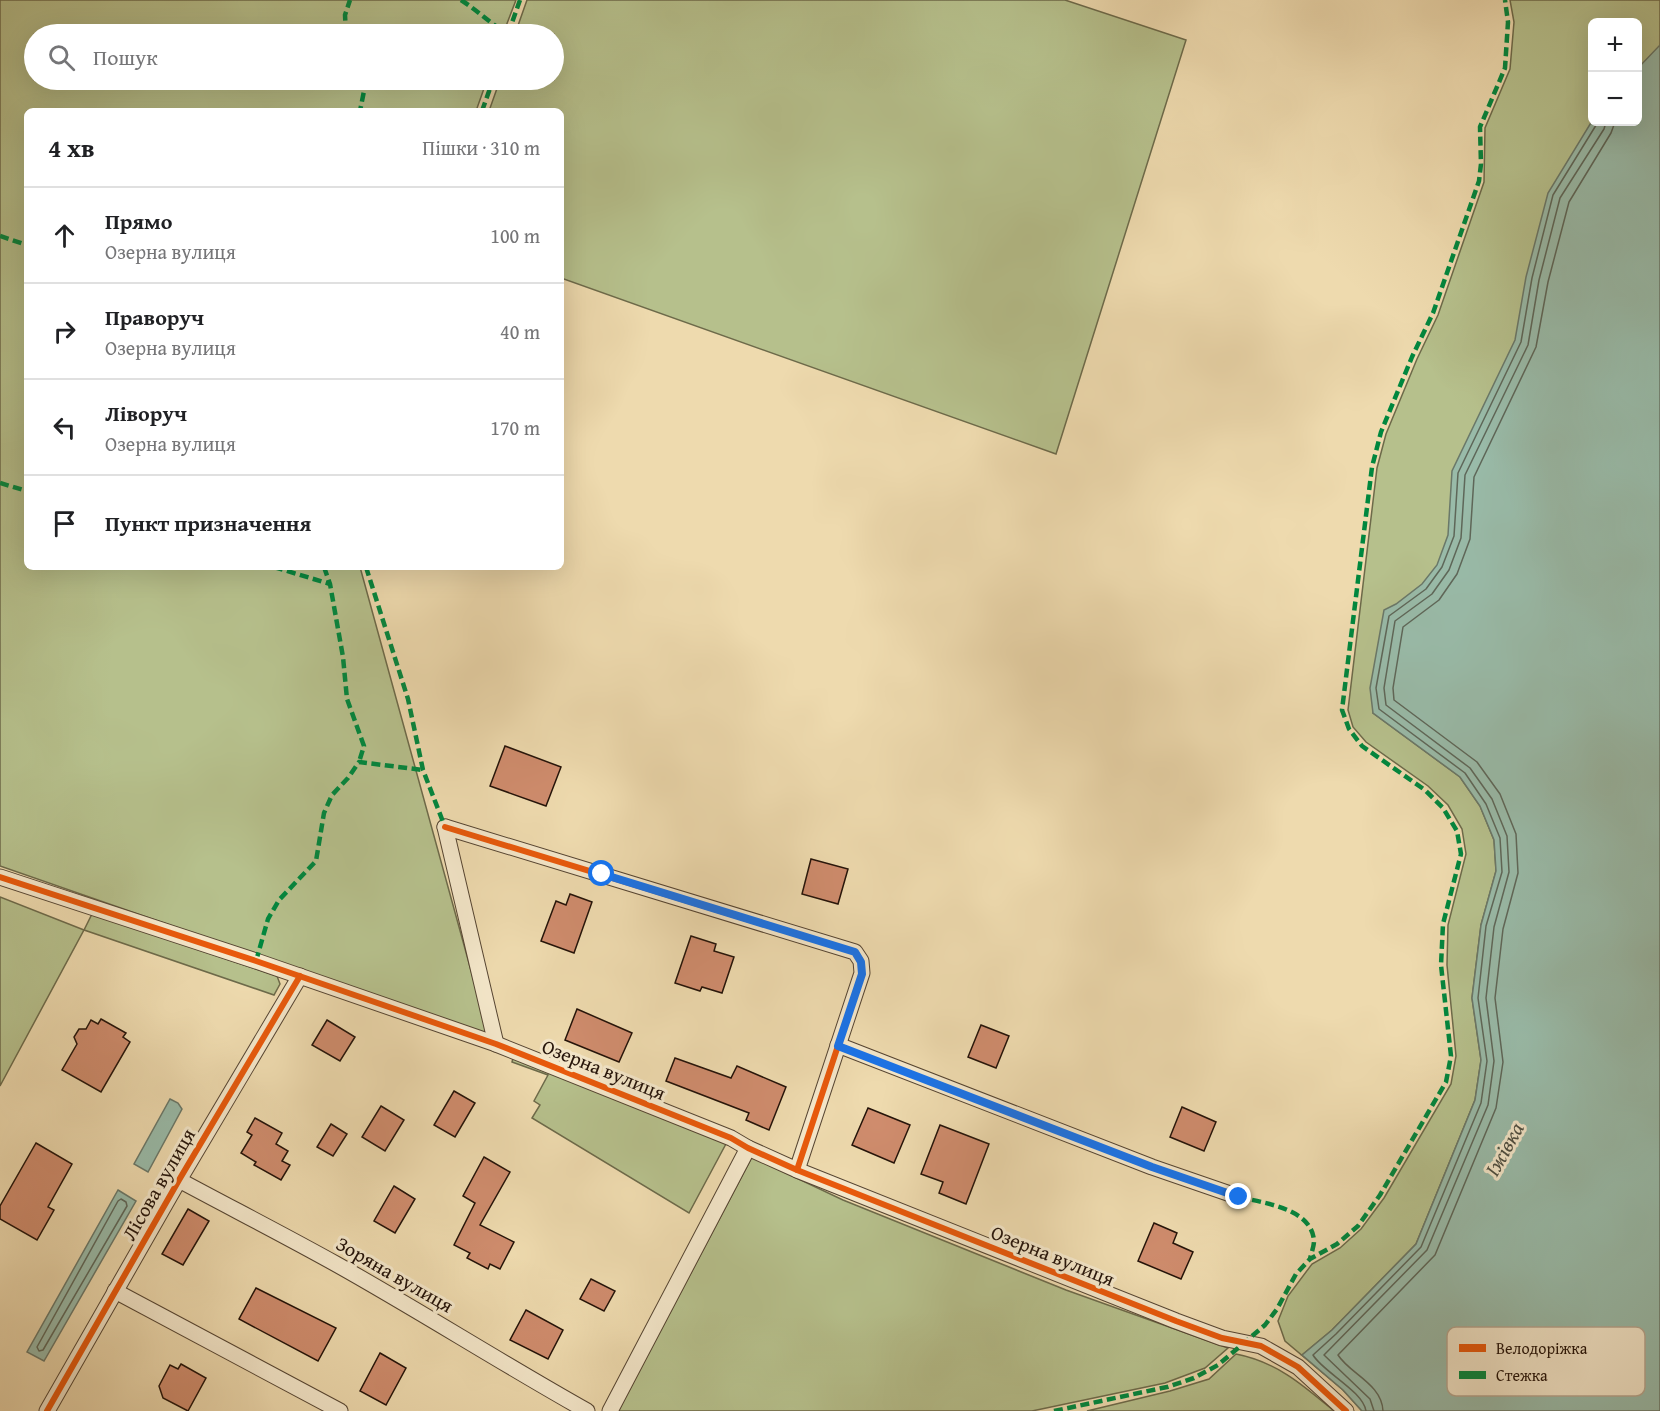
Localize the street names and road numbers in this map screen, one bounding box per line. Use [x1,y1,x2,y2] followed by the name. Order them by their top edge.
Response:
[538,1031,670,1107] street label: Озерна вулиця
[114,1122,202,1246] street label: Лісова вулиця
[987,1217,1119,1293] street label: Озерна вулиця
[331,1229,459,1319] street label: Зоряна вулиця

